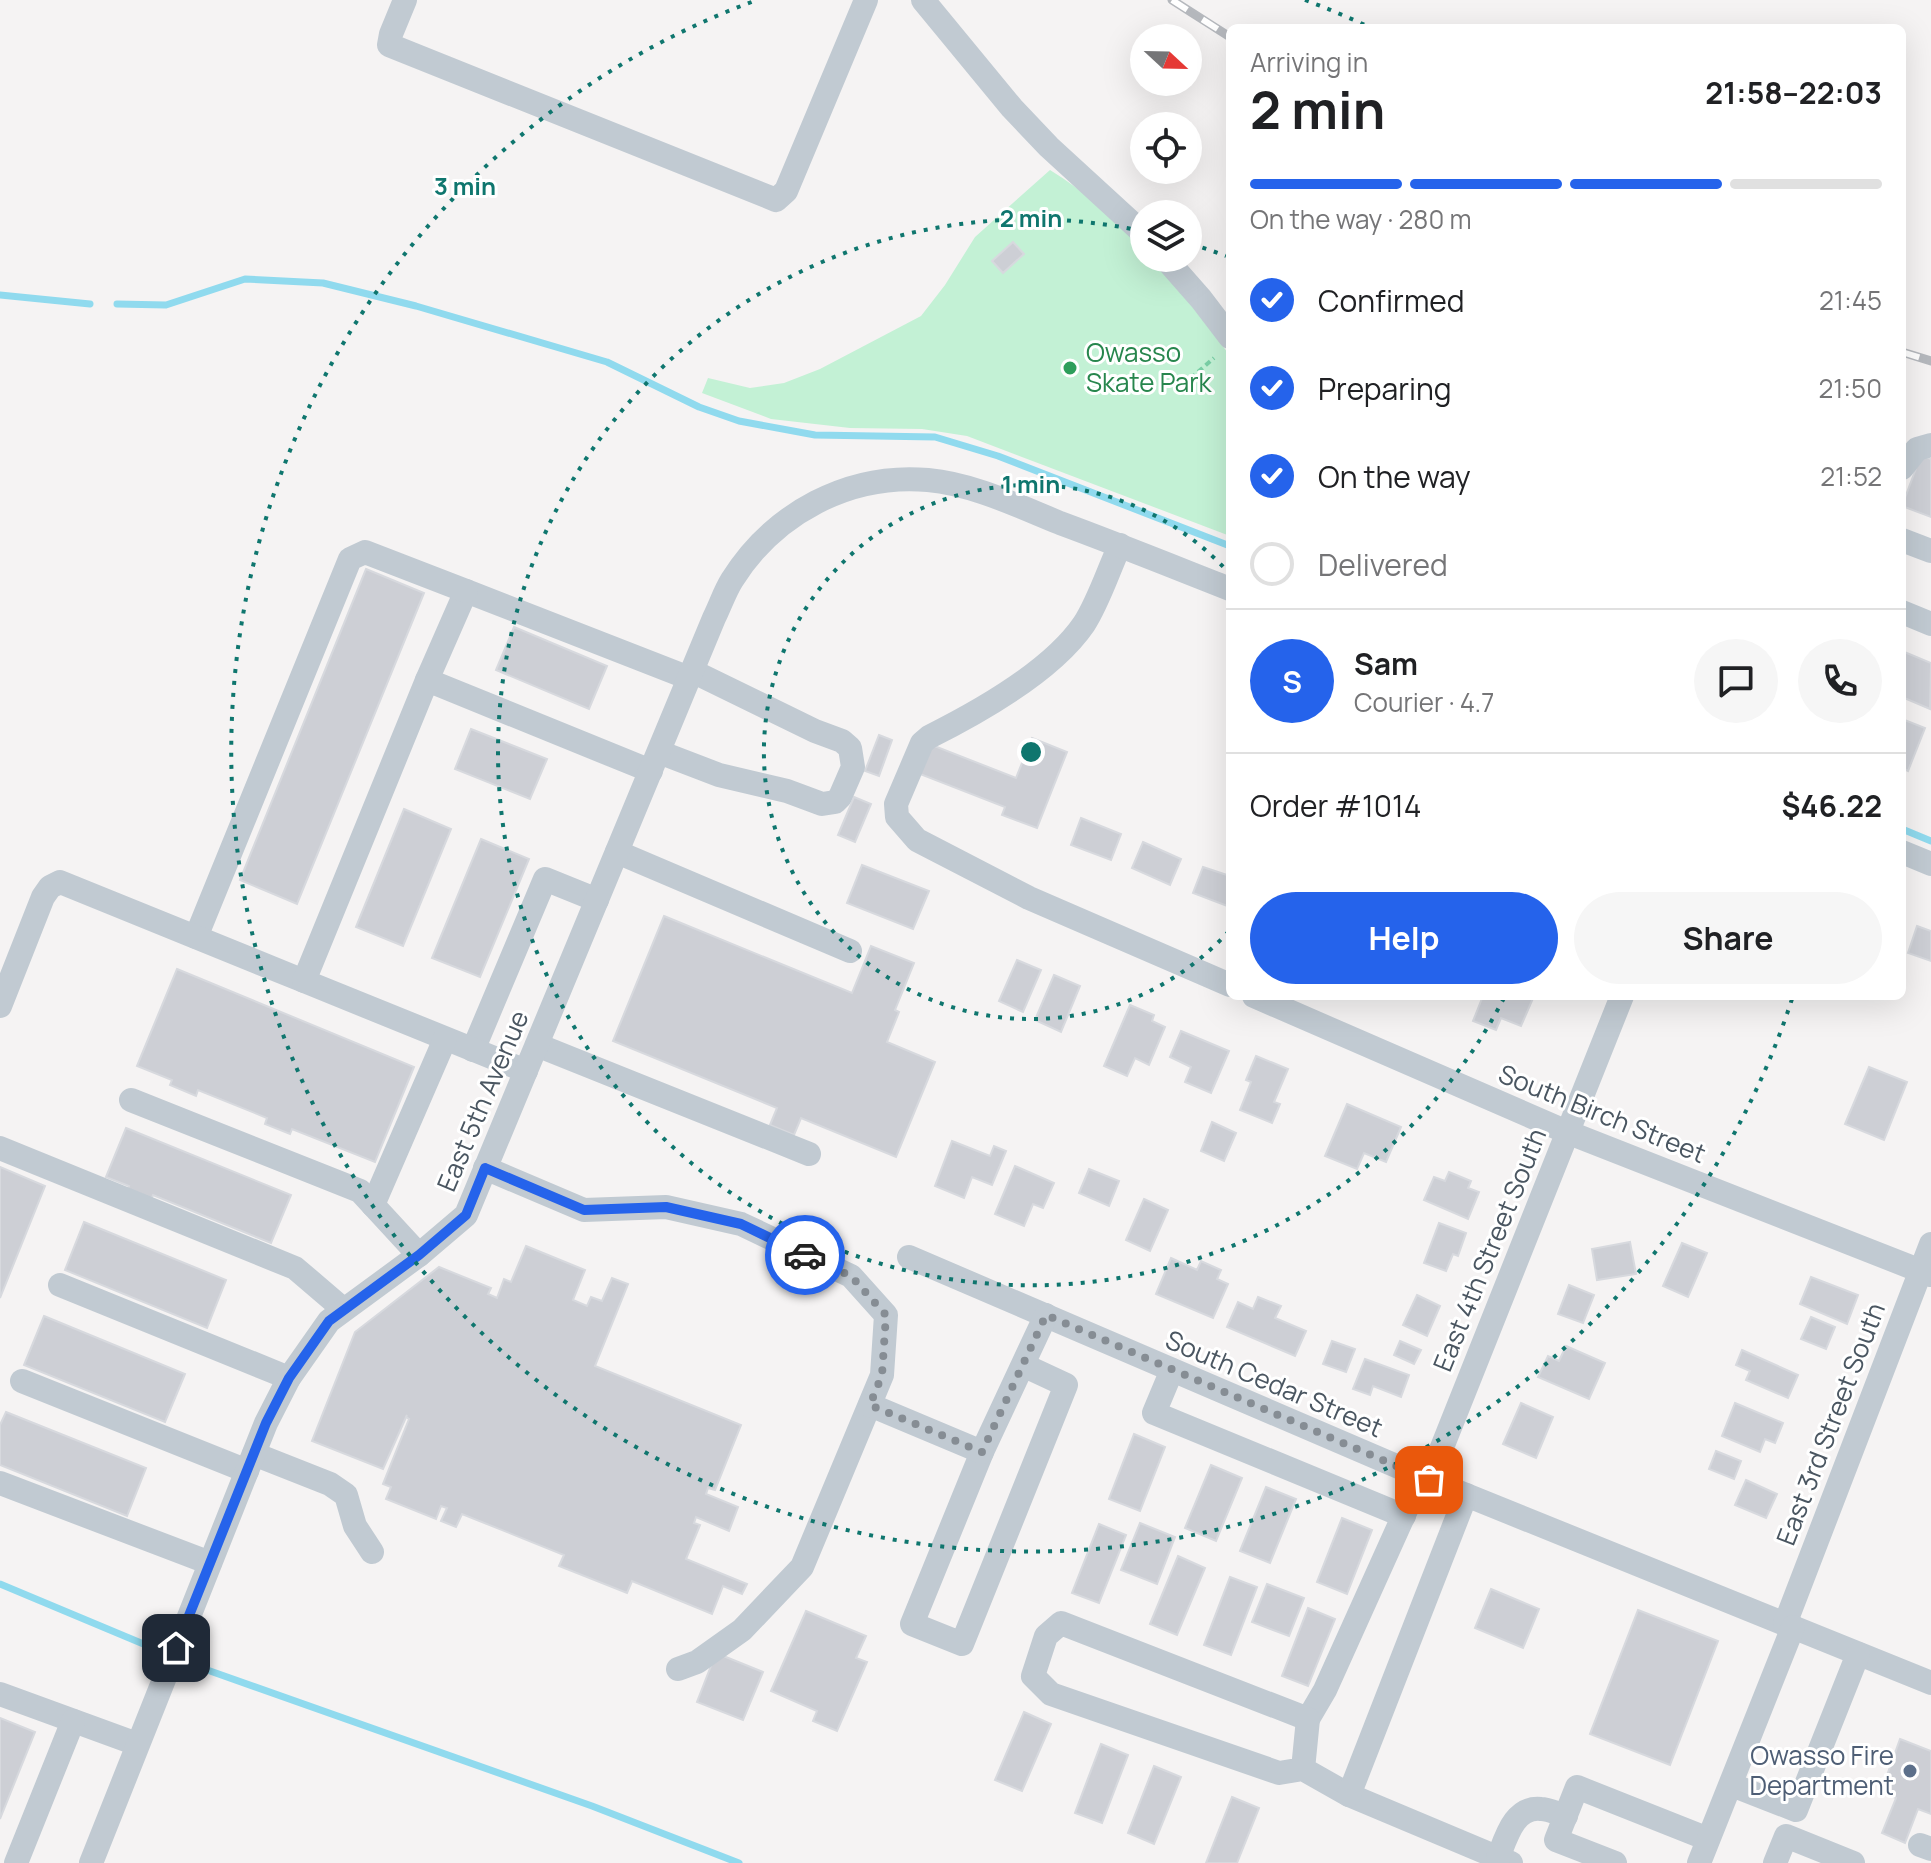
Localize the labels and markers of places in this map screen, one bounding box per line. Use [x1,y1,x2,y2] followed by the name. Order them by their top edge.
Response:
[1086,334,1213,400] place label: Owasso Skate Park
[1061,359,1079,377] marker: Owasso Skate Park
[1017,738,1045,766] centre of rings
[1395,1446,1463,1514] pin
[142,1614,210,1682] pin
[1749,1737,1894,1803] place label: Owasso Fire Department
[1901,1762,1919,1780] marker: Owasso Fire Department

